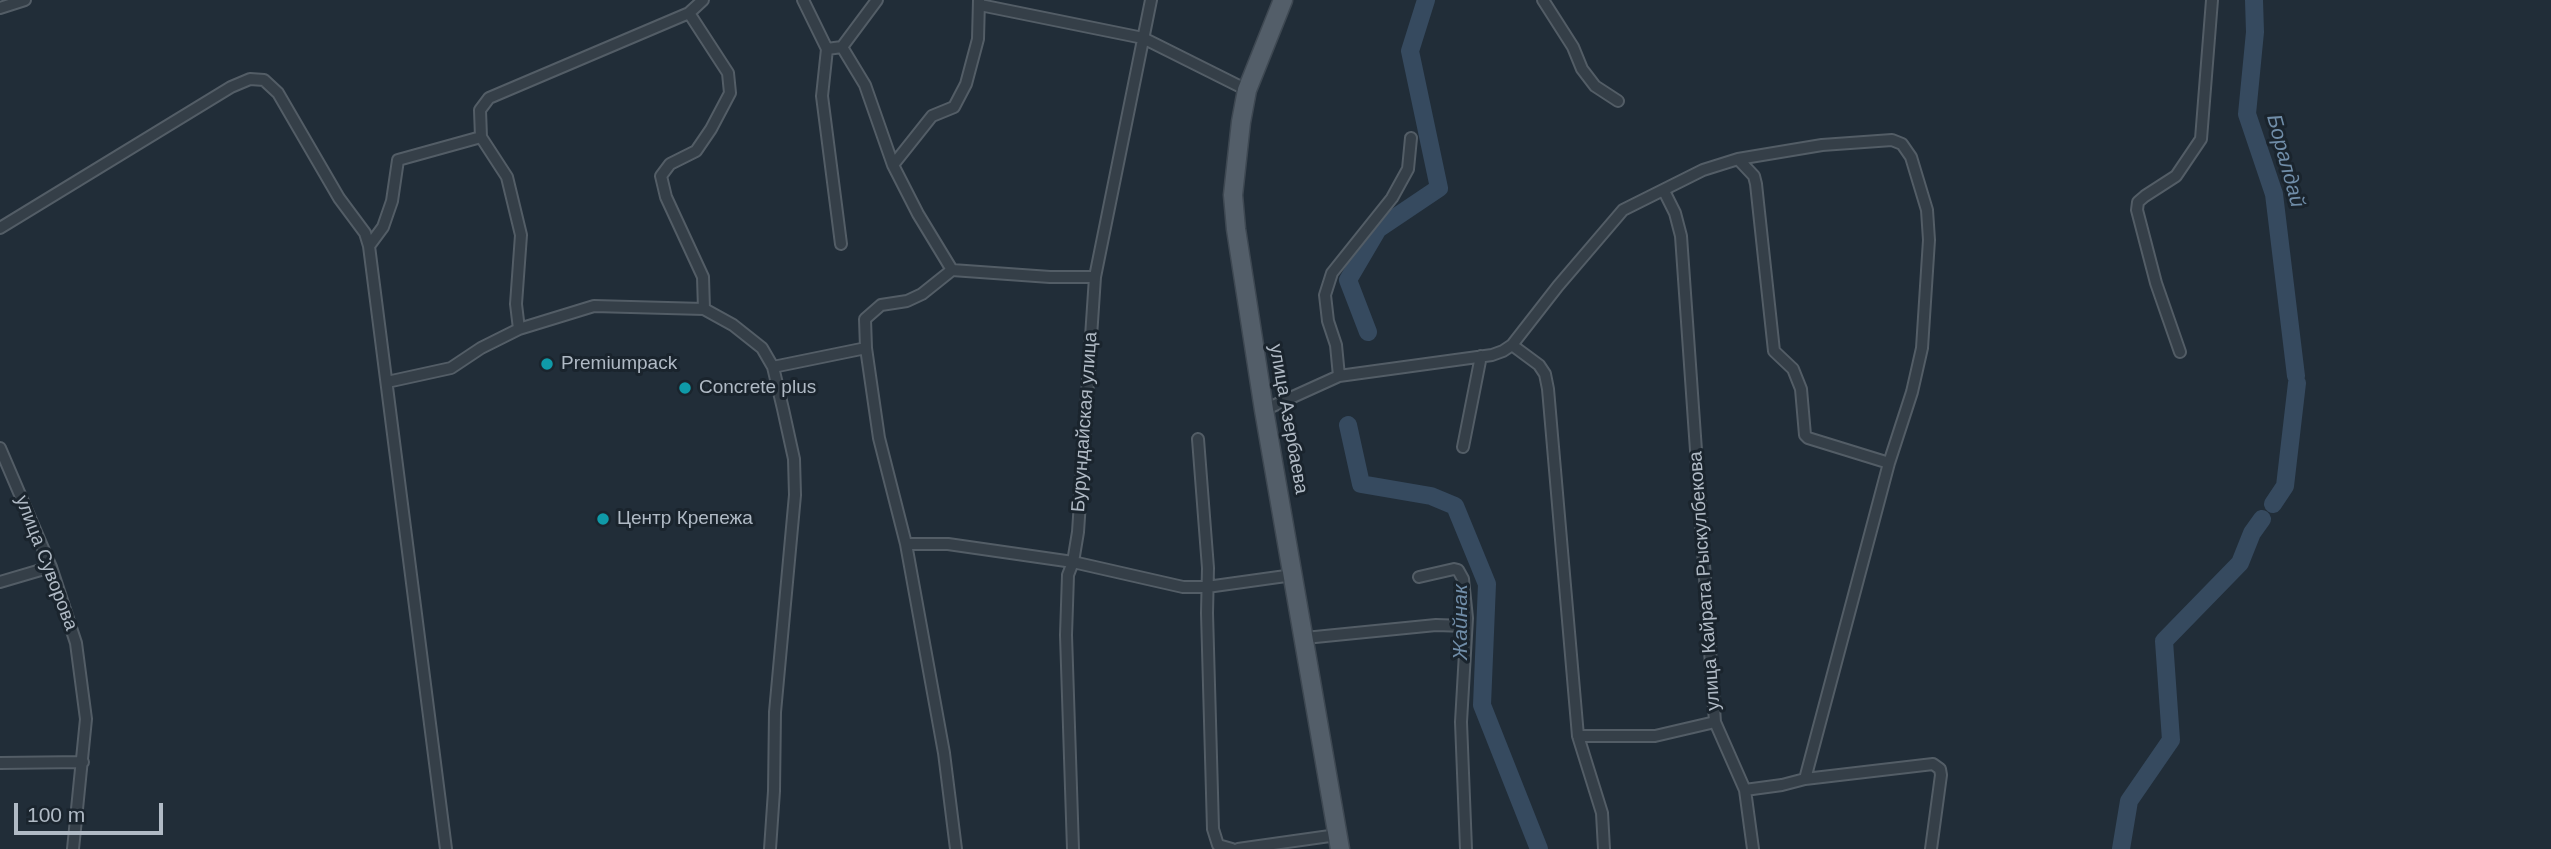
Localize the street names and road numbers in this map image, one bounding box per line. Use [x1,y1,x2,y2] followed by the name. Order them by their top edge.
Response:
[1067,331,1103,513] street label: Бурундайская улица
[1264,342,1312,496] street label: улица Азербаева
[1685,450,1725,712] street label: улица Кайрата Рыскулбекова
[10,492,82,634] street label: улица Суворова

